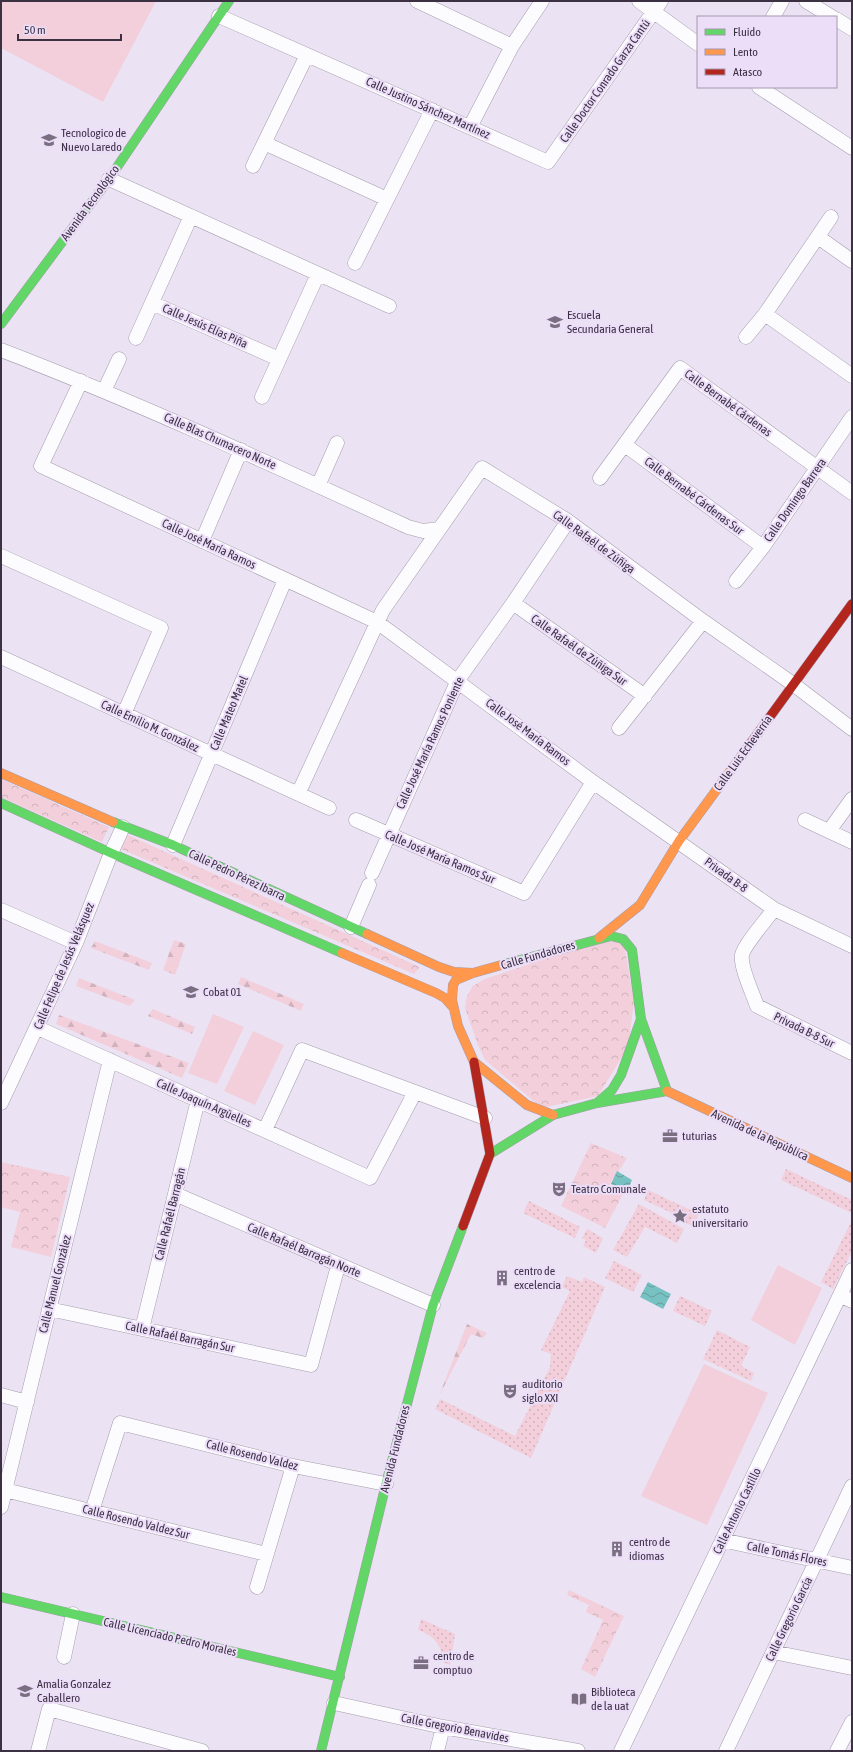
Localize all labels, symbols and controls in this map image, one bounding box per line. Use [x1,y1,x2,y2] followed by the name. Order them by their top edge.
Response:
[18,16,121,42] scale bar
[697,16,837,88] legend
[557,17,653,145] street label: Calle Doctor Conrado Garza Cantú
[24,23,46,37] text: 50 m
[733,25,761,39] text: Fluido
[733,45,758,59] text: Lento
[733,65,763,79] text: Atasco
[364,74,493,142] street label: Calle Justino Sánchez Martínez
[61,126,126,154] place label: Tecnologico de Nuevo Laredo
[40,131,58,149] school or university icon: Tecnologico de Nuevo Laredo
[58,162,122,244] street label: Avenida Tecnológico
[160,301,250,351] street label: Calle Jesús Elías Piña
[567,308,654,336] place label: Escuela Secundaria General
[546,313,564,331] school or university icon: Escuela Secundaria General
[682,367,774,439] street label: Calle Bernabé Cárdenas
[162,410,278,472] street label: Calle Blas Chumacero Norte
[642,454,747,538] street label: Calle Bernabé Cárdenas Sur
[761,456,829,544] street label: Calle Domingo Barrera
[550,507,638,577] street label: Calle Rafaél de Zúñiga
[160,516,258,572] street label: Calle José María Ramos
[528,612,630,689] street label: Calle Rafaél de Zúñiga Sur
[207,673,251,752] street label: Calle Mateo Matel
[393,675,467,811] street label: Calle José María Ramos Poniente
[483,696,573,768] street label: Calle José María Ramos
[99,697,202,755] street label: Calle Emilio M. González
[711,713,775,793] street label: Calle Luis Echeverría
[383,827,498,887] street label: Calle José María Ramos Sur
[187,846,287,904] street label: Calle Pedro Pérez Ibarra
[702,855,751,896] street label: Privada B-8
[31,900,97,1031] street label: Calle Felipe de Jesús Velásquez
[499,938,577,972] street label: Calle Fundadores
[182,983,200,1001] school or university icon: Cobat 01
[203,985,242,999] place label: Cobat 01
[771,1009,837,1051] street label: Privada B-8 Sur
[154,1076,254,1130] street label: Calle Joaquín Argüelles
[709,1106,811,1164] street label: Avenida de la República
[661,1127,679,1145] office icon: tuturias
[682,1129,717,1143] place label: tuturias
[152,1166,188,1262] street label: Calle Rafaél Barragán
[550,1180,568,1198] theatre icon: Teatro Comunale
[571,1182,646,1196] place label: Teatro Comunale
[692,1202,749,1230] place label: estatuto universitario
[671,1207,689,1225] place icon: estatuto universitario
[245,1220,363,1280] street label: Calle Rafaél Barragán Norte
[36,1233,74,1334] street label: Calle Manuel González
[514,1264,561,1292] place label: centro de excelencia
[493,1269,511,1287] building icon: centro de excelencia
[124,1319,236,1355] street label: Calle Rafaél Barragán Sur
[522,1377,563,1405] place label: auditorio siglo XXI
[501,1382,519,1400] theatre icon: auditorio siglo XXI
[377,1404,413,1494] street label: Avenida Fundadores
[205,1437,300,1473] street label: Calle Rosendo Valdez
[710,1465,764,1556] street label: Calle Antonio Castillo
[81,1502,192,1542] street label: Calle Rosendo Valdez Sur
[629,1535,670,1563] place label: centro de idiomas
[746,1539,828,1569] street label: Calle Tomás Flores
[608,1540,626,1558] building icon: centro de idiomas
[763,1575,815,1663] street label: Calle Gregorio García
[102,1615,238,1659] street label: Calle Licenciado Pedro Morales
[433,1649,474,1677] place label: centro de comptuo
[412,1654,430,1672] office icon: centro de comptuo
[37,1677,111,1705] place label: Amalia Gonzalez Caballero
[16,1682,34,1700] school or university icon: Amalia Gonzalez Caballero
[591,1685,635,1713] place label: Biblioteca de la uat
[570,1690,588,1708] library icon: Biblioteca de la uat
[400,1711,510,1745] street label: Calle Gregorio Benavides

